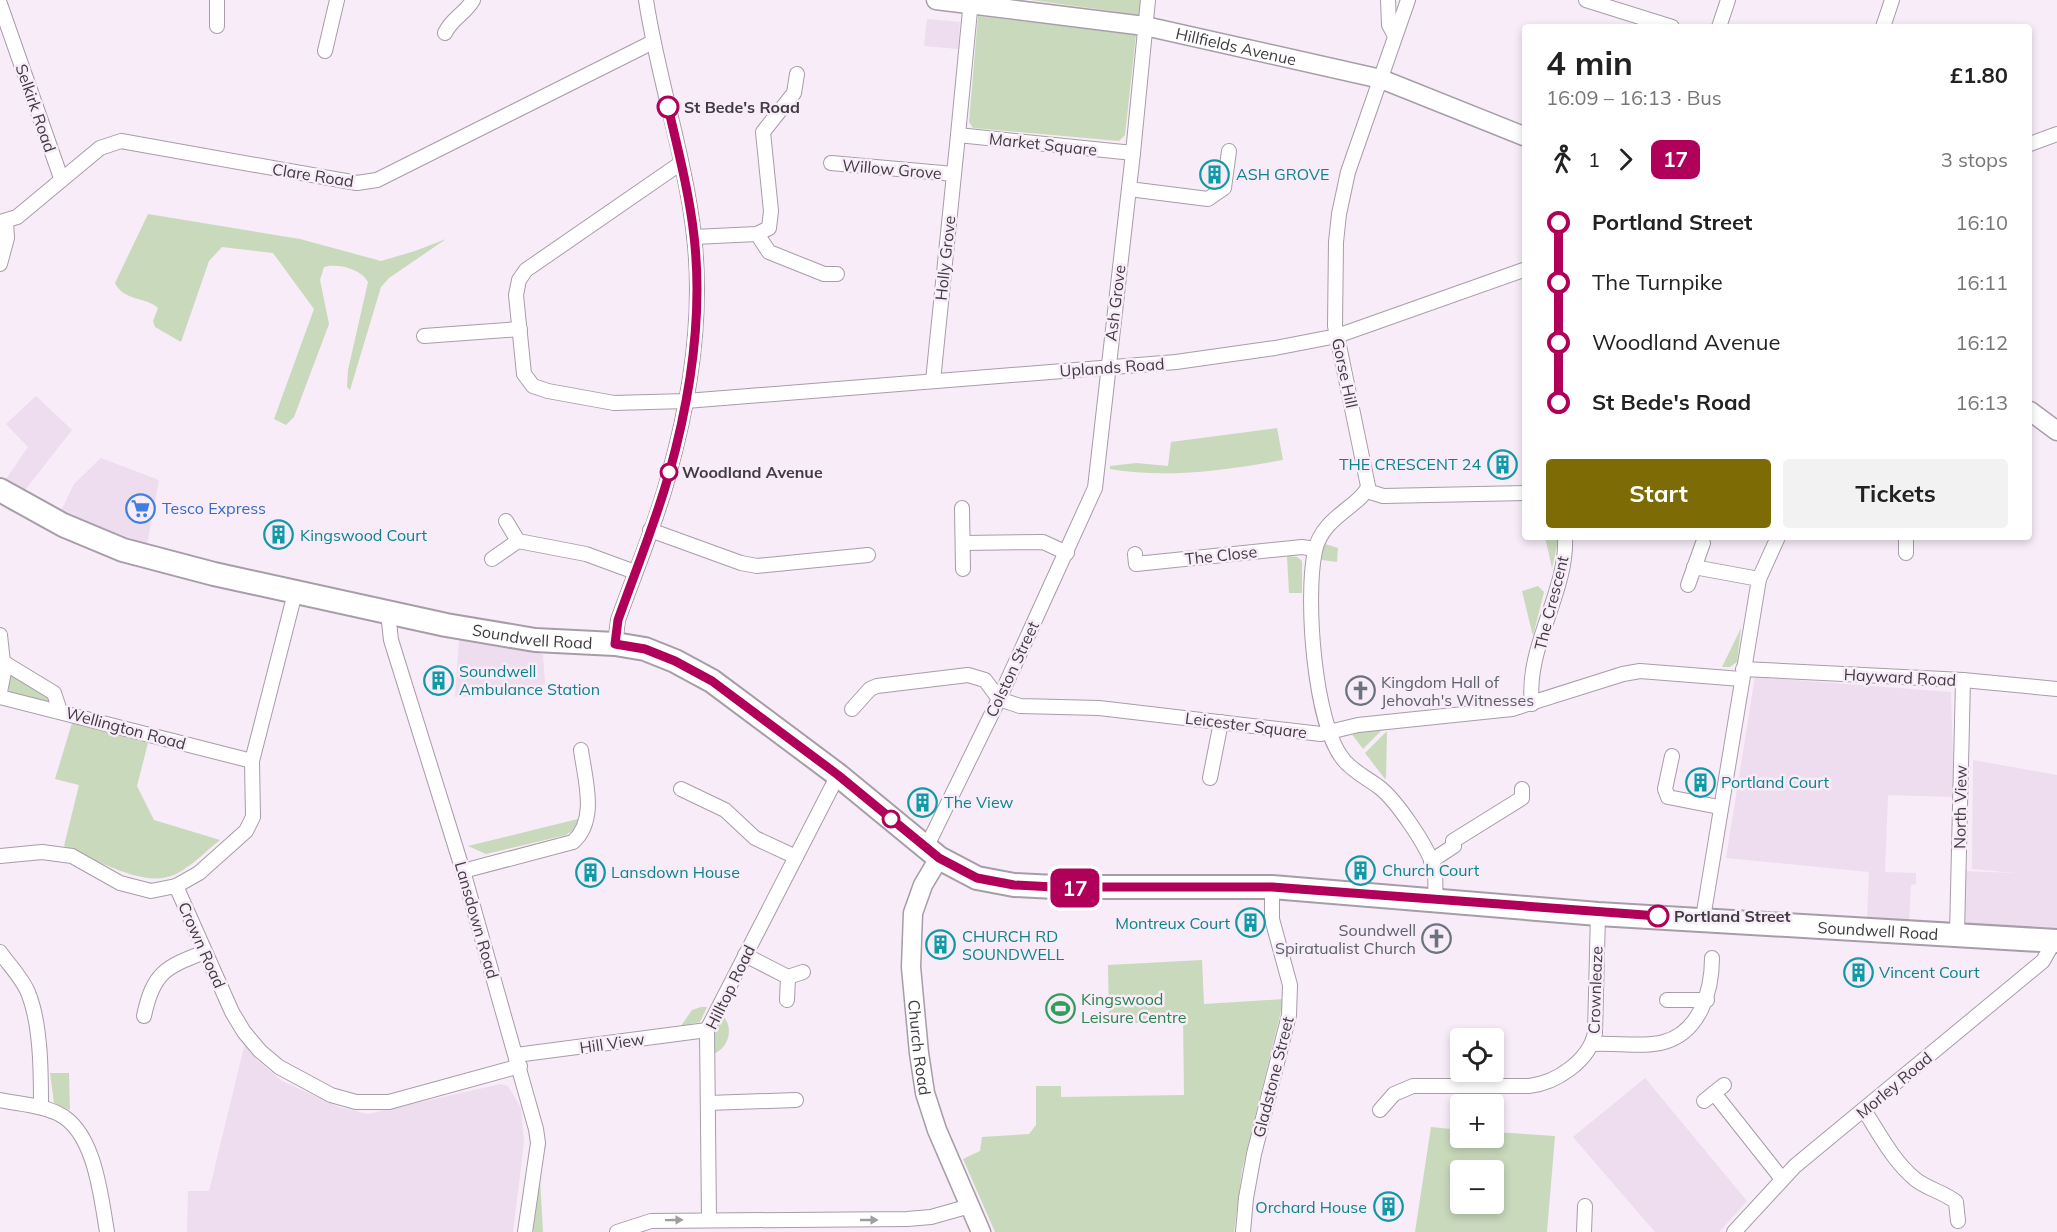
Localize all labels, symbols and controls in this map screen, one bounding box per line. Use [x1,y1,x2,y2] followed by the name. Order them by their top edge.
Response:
[1174,23,1298,70] street label: Hillfields Avenue
[1546,42,1633,83] text: 4 min
[12,61,60,155] street label: Selkirk Road
[1950,61,2008,89] text: £1.80
[1546,85,1722,110] text: 16:09 – 16:13 · Bus
[657,96,679,118] marker: St Bede's Road
[684,97,800,117] place label: St Bede's Road
[988,128,1098,160] street label: Market Square
[1546,143,1579,176] icon: walk
[1609,143,1642,176] icon: forward
[1663,146,1688,172] text: 17
[1588,147,1600,172] text: 1
[1941,147,2008,172] text: 3 stops
[841,155,943,183] street label: Willow Grove
[1199,158,1231,190] building icon: ASH GROVE
[271,159,355,191] street label: Clare Road
[1236,164,1329,184] place label: ASH GROVE
[1592,208,1752,236] text: Portland Street
[1955,210,2008,235] text: 16:10
[931,215,959,301] street label: Holly Grove
[1100,264,1130,342] street label: Ash Grove
[1592,268,1723,296] text: The Turnpike
[1955,270,2008,295] text: 16:11
[1592,328,1780,356] text: Woodland Avenue
[1955,330,2008,355] text: 16:12
[1328,336,1362,410] street label: Gorse Hill
[1059,353,1165,381] street label: Uplands Road
[1592,388,1751,416] text: St Bede's Road
[1955,390,2008,415] text: 16:13
[1486,448,1518,480] building icon: THE CRESCENT 24
[1339,454,1481,474] place label: THE CRESCENT 24
[1546,459,1771,528] button: Start
[1783,459,2008,528] button: Tickets
[682,462,823,482] place label: Woodland Avenue
[660,463,678,481] marker: Woodland Avenue
[125,492,157,524] supermarket icon: Tesco Express
[162,498,266,518] place label: Tesco Express
[263,519,295,551] building icon: Kingswood Court
[300,525,428,545] place label: Kingswood Court
[1184,541,1258,569] street label: The Close
[1530,553,1572,652] street label: The Crescent
[981,617,1043,720] street label: Colston Street
[471,620,593,653] street label: Soundwell Road
[459,661,600,699] place label: Soundwell Ambulance Station
[422,664,454,696] building icon: Soundwell Ambulance Station
[1843,664,1957,690] street label: Hayward Road
[1381,672,1534,710] place label: Kingdom Hall of Jehovah's Witnesses
[1344,675,1376,707] church icon: Kingdom Hall of Jehovah's Witnesses
[64,702,188,754] street label: Wellington Road
[1184,708,1308,742] street label: Leicester Square
[1949,765,1971,849] street label: North View
[1684,766,1716,798] building icon: Portland Court
[1721,772,1830,792] place label: Portland Court
[907,786,939,818] building icon: The View
[944,792,1013,812] place label: The View
[882,810,900,828] unlabelled marker
[1345,854,1377,886] building icon: Church Court
[574,856,606,888] building icon: Lansdown House
[451,859,503,981] street label: Lansdown Road
[1382,860,1480,880] place label: Church Court
[611,862,740,882] place label: Lansdown House
[1048,868,1102,908] line badge: 17
[1062,875,1088,901] text: 17
[174,899,230,991] street label: Crown Road
[1647,905,1669,927] marker: Portland Street
[1674,906,1791,926] place label: Portland Street
[1235,907,1267,939] building icon: Montreux Court
[1115,913,1230,933] place label: Montreux Court
[1817,917,1939,944] street label: Soundwell Road
[1275,920,1416,958] place label: Soundwell Spiratualist Church
[1421,923,1453,955] church icon: Soundwell Spiratualist Church
[962,926,1065,964] place label: CHURCH RD SOUNDWELL
[925,929,957,961] building icon: CHURCH RD SOUNDWELL
[701,942,759,1032] street label: Hilltop Road
[1583,946,1607,1034] street label: Crownleaze
[1842,956,1874,988] building icon: Vincent Court
[1879,962,1980,982] place label: Vincent Court
[1081,989,1186,1027] place label: Kingswood Leisure Centre
[1044,992,1076,1024] sports icon: Kingswood Leisure Centre
[904,999,935,1097] street label: Church Road
[1248,1014,1298,1139] street label: Gladstone Street
[1450,1028,1504,1214] map controls
[1450,1028,1504,1082] button: locate
[578,1029,646,1057] street label: Hill View
[1852,1047,1936,1123] street label: Morley Road
[1450,1094,1504,1148] button: +
[1450,1160,1504,1214] button: −
[1372,1191,1404,1223] building icon: Orchard House
[1255,1197,1367,1217] place label: Orchard House
[664,1215,683,1225] one-way arrow
[859,1215,878,1225] one-way arrow

